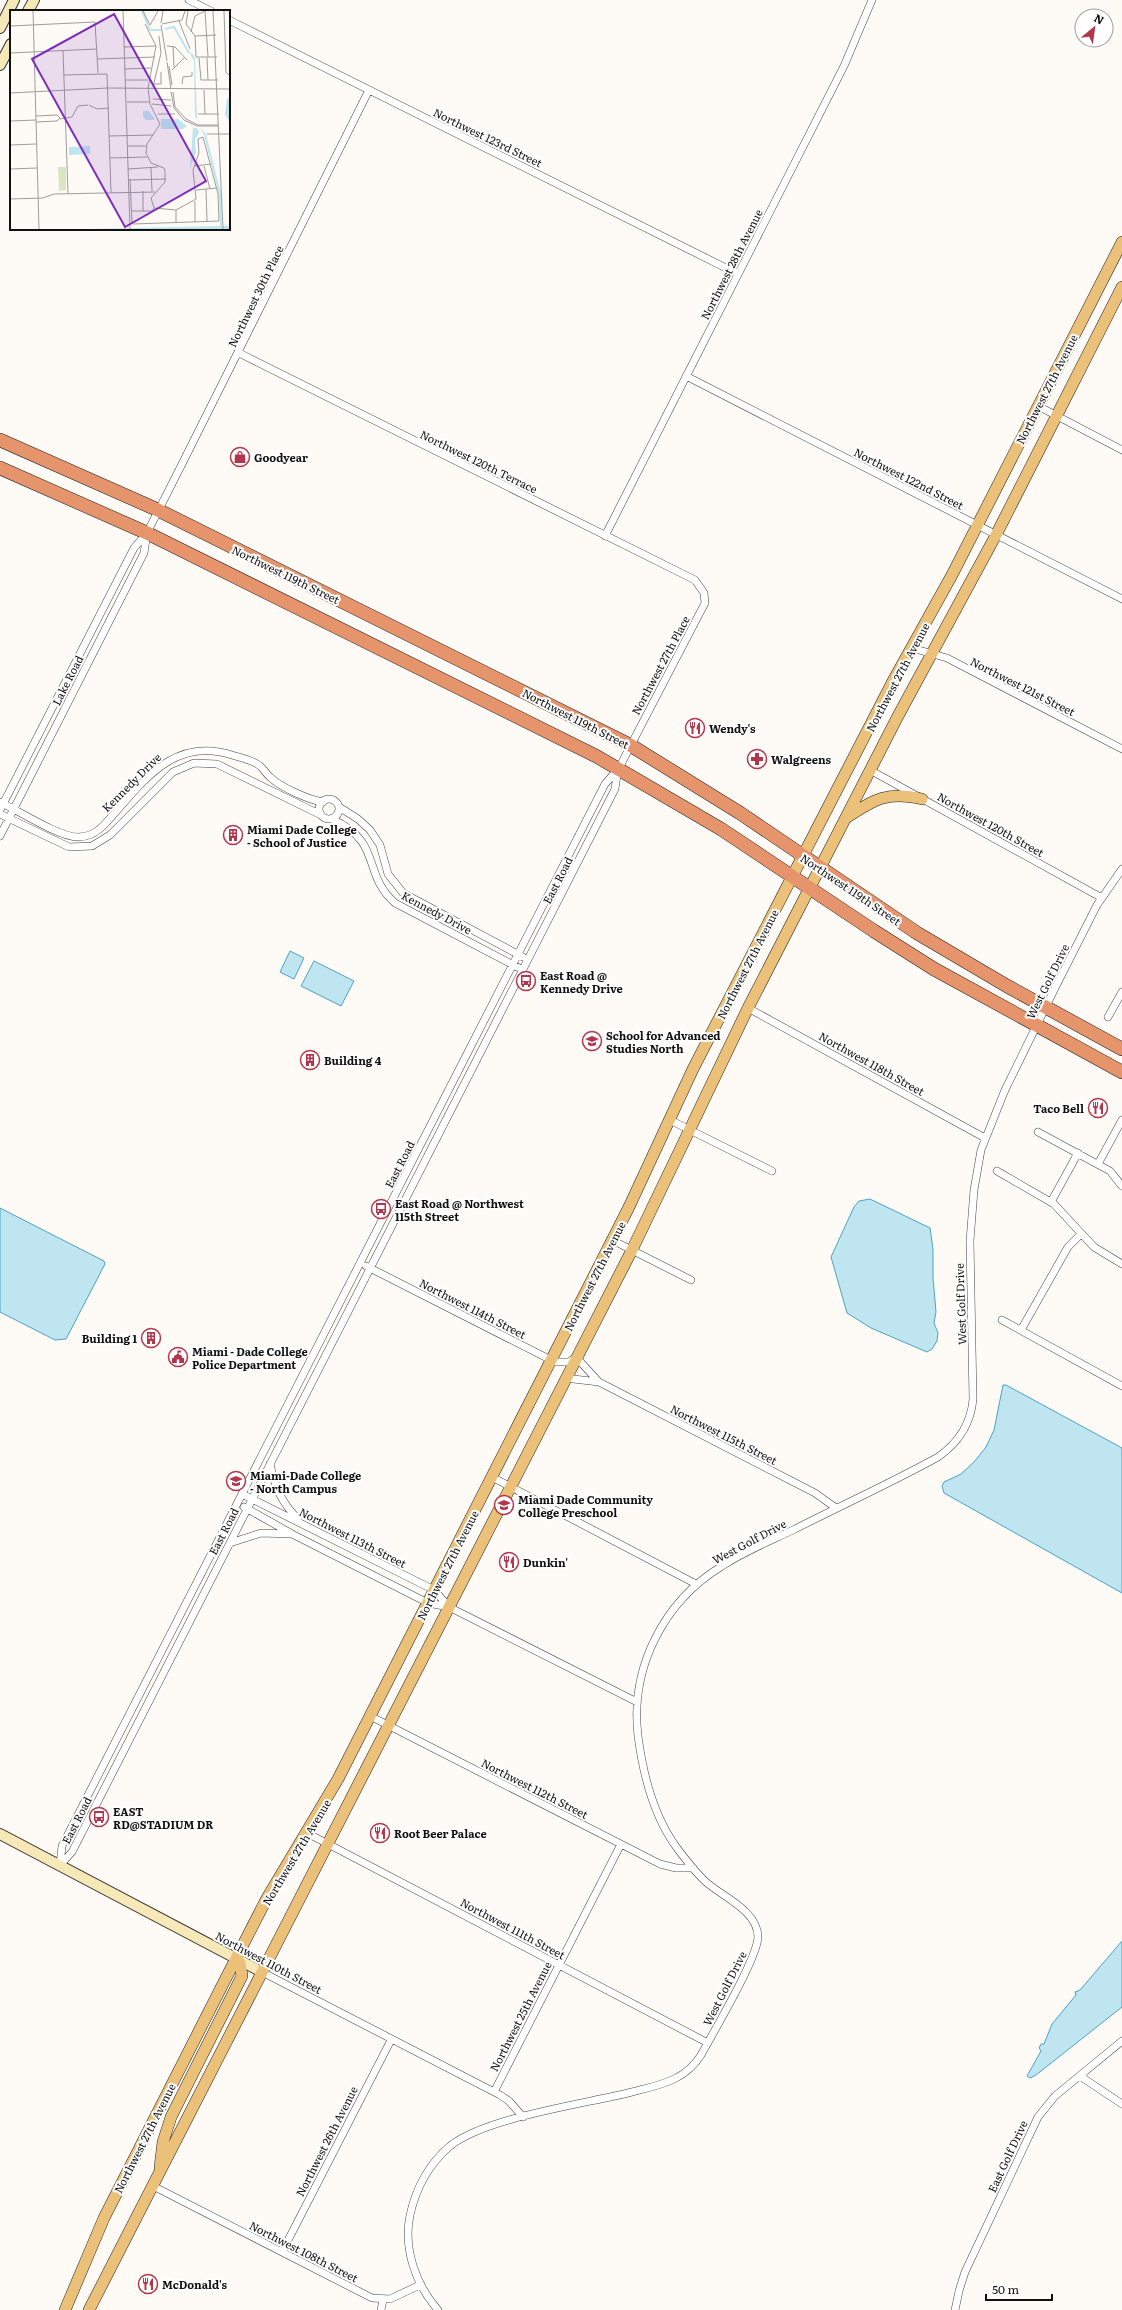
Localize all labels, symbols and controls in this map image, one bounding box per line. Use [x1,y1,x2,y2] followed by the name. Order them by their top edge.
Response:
[1074,8,1114,48] north arrow
[1091,9,1107,28] text: N
[10,10,230,230] inset map
[431,104,546,171] street label: Northwest 123rd Street
[696,206,766,322] street label: Northwest 28th Avenue
[223,242,287,350] street label: Northwest 30th Place
[1011,331,1081,447] street label: Northwest 27th Avenue
[418,426,541,496] street label: Northwest 120th Terrace
[851,443,967,513] street label: Northwest 122nd Street
[229,446,251,468] shop icon: Goodyear
[254,449,308,465] place label: Goodyear
[229,541,343,607] street label: Northwest 119th Street
[627,612,693,717] street label: Northwest 27th Place
[861,619,933,734] street label: Northwest 27th Avenue
[48,652,87,708] street label: Lake Road
[968,653,1079,720] street label: Northwest 121st Street
[520,684,633,752] street label: Northwest 119th Street
[684,717,706,739] restaurant icon: Wendy's
[709,720,756,736] place label: Wendy's
[746,748,768,770] pharmacy icon: Walgreens
[98,749,164,815] street label: Kennedy Drive
[771,751,831,767] place label: Walgreens
[935,788,1048,860] street label: Northwest 120th Street
[247,821,357,850] place label: Miami Dade College - School of Justice
[222,824,244,846] building icon: Miami Dade College - School of Justice
[798,849,905,929] street label: Northwest 119th Street
[538,853,576,906] street label: East Road
[399,887,475,937] street label: Kennedy Drive
[712,906,782,1022] street label: Northwest 27th Avenue
[1022,941,1072,1021] street label: West Golf Drive
[540,967,623,996] place label: East Road @ Kennedy Drive
[515,970,537,992] bus stop icon: East Road @ Kennedy Drive
[606,1027,721,1056] place label: School for Advanced Studies North
[816,1027,928,1099] street label: Northwest 118th Street
[581,1030,603,1052] school or university icon: School for Advanced Studies North
[299,1049,321,1071] building icon: Building 4
[324,1052,382,1068] place label: Building 4
[1087,1097,1109,1119] restaurant icon: Taco Bell
[1033,1100,1084,1116] place label: Taco Bell
[380,1137,418,1190] street label: East Road
[395,1195,524,1224] place label: East Road @ Northwest 115th Street
[370,1198,392,1220] bus stop icon: East Road @ Northwest 115th Street
[559,1218,629,1334] street label: Northwest 27th Avenue
[951,1263,969,1345] street label: West Golf Drive
[417,1274,530,1342] street label: Northwest 114th Street
[140,1327,162,1349] building icon: Building 1
[82,1330,137,1346] place label: Building 1
[192,1343,308,1372] place label: Miami - Dade College Police Department
[167,1346,189,1368] public building icon: Miami - Dade College Police Department
[668,1400,781,1468] street label: Northwest 115th Street
[250,1467,361,1496] place label: Miami-Dade College - North Campus
[225,1470,247,1492] school or university icon: Miami-Dade College - North Campus
[518,1491,653,1520] place label: Miami Dade Community College Preschool
[493,1494,515,1516] school or university icon: Miami Dade Community College Preschool
[297,1503,410,1571] street label: Northwest 113th Street
[204,1504,242,1557] street label: East Road
[412,1507,482,1623] street label: Northwest 27th Avenue
[709,1515,789,1567] street label: West Golf Drive
[498,1551,520,1573] restaurant icon: Dunkin'
[523,1554,568,1570] place label: Dunkin'
[479,1754,592,1822] street label: Northwest 112th Street
[57,1793,95,1846] street label: East Road
[258,1796,334,1908] street label: Northwest 27th Avenue
[113,1803,214,1832] place label: EAST RD@STADIUM DR
[88,1806,110,1828] bus stop icon: EAST RD@STADIUM DR
[369,1822,391,1844] restaurant icon: Root Beer Palace
[394,1825,487,1841] place label: Root Beer Palace
[458,1894,569,1963] street label: Northwest 111th Street
[213,1927,326,1997] street label: Northwest 110th Street
[698,1948,750,2028] street label: West Golf Drive
[485,1958,555,2074] street label: Northwest 25th Avenue
[109,2080,179,2196] street label: Northwest 27th Avenue
[291,2083,361,2199] street label: Northwest 26th Avenue
[983,2117,1031,2195] street label: East Golf Drive
[247,2217,362,2286] street label: Northwest 108th Street
[137,2273,159,2295] restaurant icon: McDonald's
[162,2276,228,2292] place label: McDonald's
[986,2276,1052,2302] scale bar
[992,2280,1019,2298] text: 50 m

